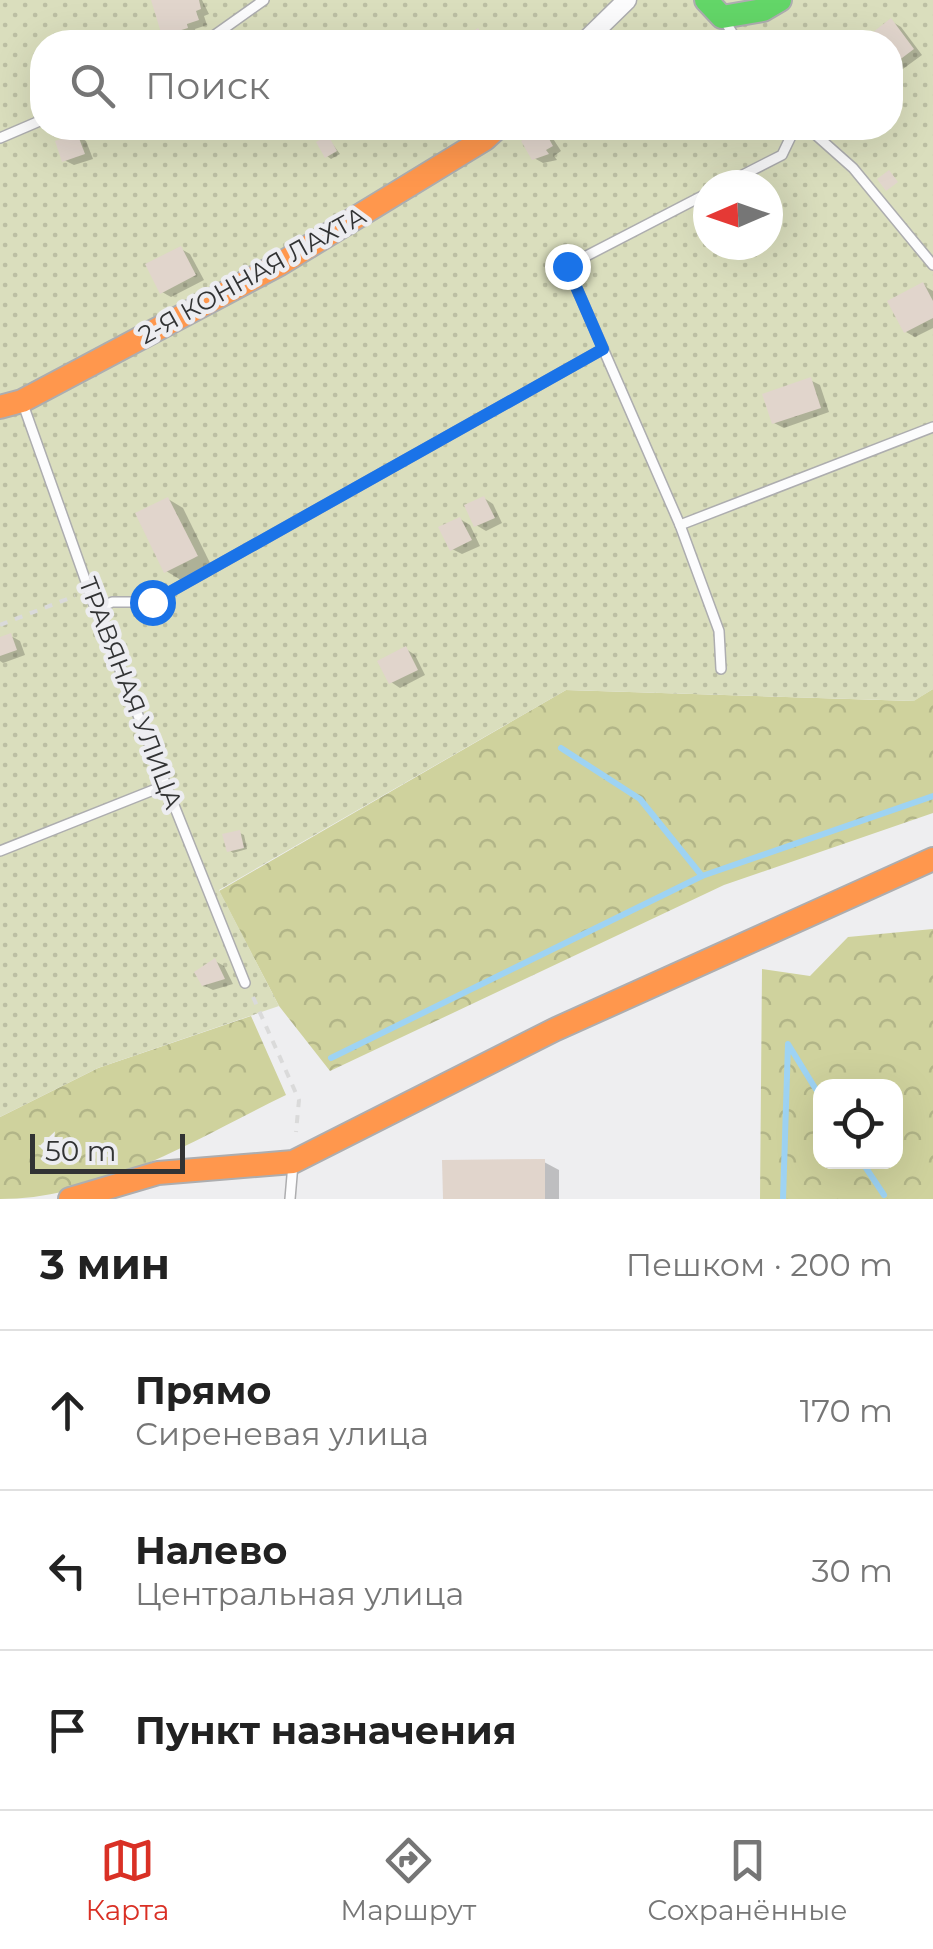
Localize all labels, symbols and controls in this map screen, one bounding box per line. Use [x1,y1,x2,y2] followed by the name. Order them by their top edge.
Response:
[30,30,903,140] search box
[65,58,120,113] icon: search
[145,62,270,109] text: Поиск
[693,170,783,260] north arrow
[133,200,371,350] street label: 2-Я КОННАЯ ЛАХТА
[545,244,591,290] route end
[73,573,189,813] street label: ТРАВЯНАЯ УЛИЦА
[130,580,176,626] route start
[813,1079,903,1169] map controls
[813,1079,903,1169] button: locate
[30,1129,185,1174] scale bar
[45,1134,116,1168] text: 50 m
[40,1238,170,1290] text: 3 мин
[626,1245,893,1284] text: Пешком · 200 m
[135,1367,271,1414] text: Прямо
[40,1383,95,1438] icon: ahead
[800,1391,893,1430] text: 170 m
[135,1414,429,1453] text: Сиреневая улица
[135,1527,287,1574] text: Налево
[40,1543,95,1598] icon: left
[811,1551,893,1590] text: 30 m
[135,1574,464,1613] text: Центральная улица
[40,1703,95,1758] icon: arrive
[135,1707,517,1754] text: Пункт назначения
[85,1833,169,1927] tab: Карта
[340,1833,476,1927] tab: Маршрут
[647,1833,848,1927] tab: Сохранённые

